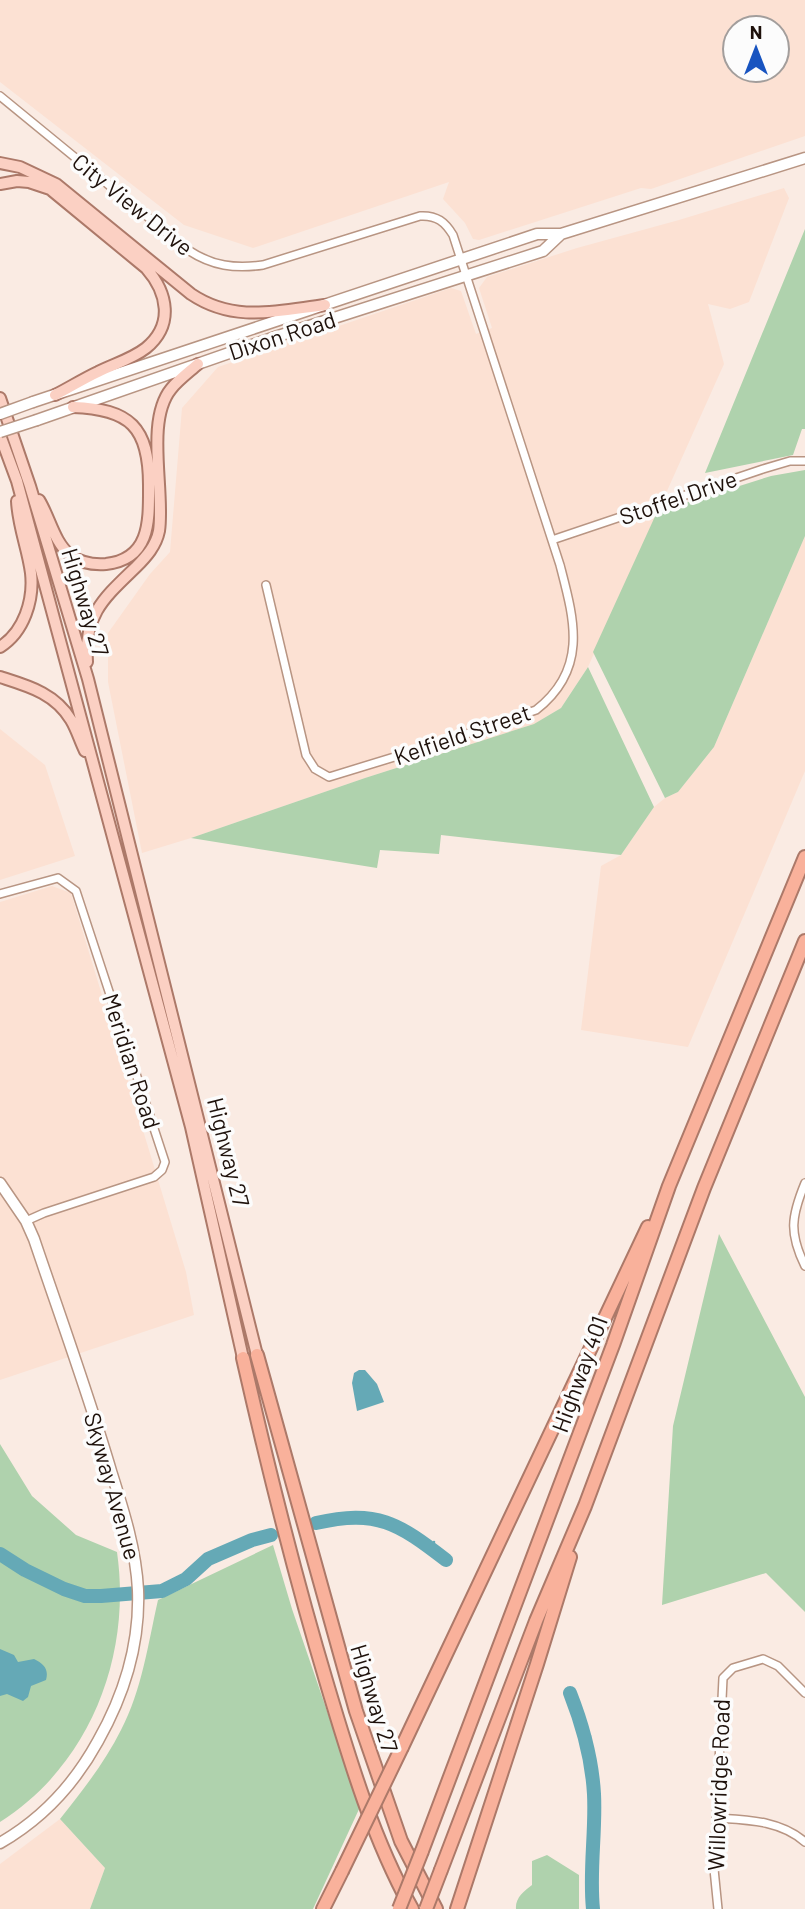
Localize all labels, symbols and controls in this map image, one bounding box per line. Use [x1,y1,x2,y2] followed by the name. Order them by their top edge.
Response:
[721,14,791,84] north arrow
[750,20,762,43] text: N
[67,147,199,261] street label: City View Drive
[225,305,339,365] street label: Dixon Road
[616,464,740,530] street label: Stoffel Drive
[56,544,116,660] street label: Highway 27
[390,698,534,770] street label: Kelfield Street
[97,990,167,1132] street label: Meridian Road
[202,1094,256,1210] street label: Highway 27
[545,1312,613,1436] street label: Highway 401
[79,1409,147,1563] street label: Skyway Avenue
[345,1640,405,1756] street label: Highway 27
[701,1699,735,1871] street label: Willowridge Road

